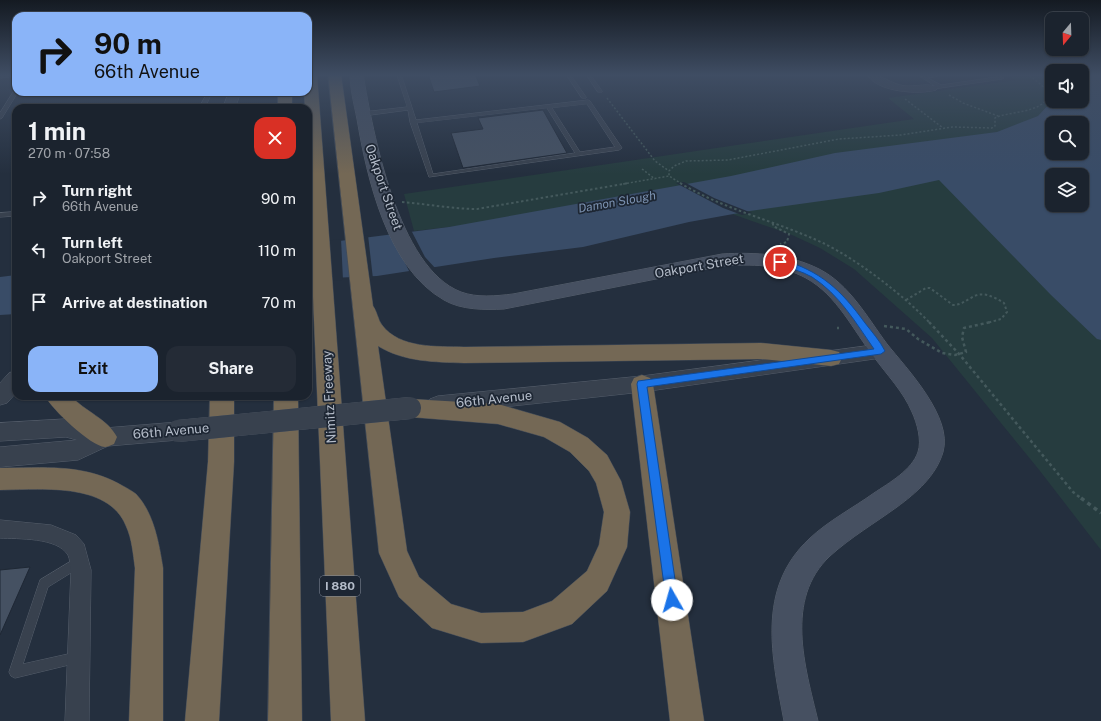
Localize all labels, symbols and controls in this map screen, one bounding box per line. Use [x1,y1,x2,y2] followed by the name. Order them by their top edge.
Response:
[1045,12,1089,56] north arrow
[1045,12,1089,212] map controls
[94,27,162,60] text: 90 m
[28,28,80,80] icon: right
[94,61,200,82] text: 66th Avenue
[1045,64,1089,108] button: sound
[1045,116,1089,160] button: search
[28,117,86,145] text: 1 min
[254,117,296,159] button: close
[362,142,406,232] street label: Oakport Street
[28,146,110,161] text: 270 m · 07:58
[1045,168,1089,212] button: layers
[62,182,132,199] text: Turn right
[28,187,50,209] icon: right
[577,188,657,216] water label: Damon Slough
[261,190,296,207] text: 90 m
[62,199,138,214] text: 66th Avenue
[62,234,123,251] text: Turn left
[28,239,50,261] icon: left
[258,242,296,259] text: 110 m
[763,245,797,279] pin
[62,251,152,266] text: Oakport Street
[653,251,745,281] street label: Oakport Street
[769,251,791,273] icon: arrive
[28,291,50,313] icon: arrive
[62,294,207,311] text: Arrive at destination
[261,294,296,311] text: 70 m
[28,346,158,392] button: Exit
[166,346,296,392] button: Share
[319,350,339,444] street label: Nimitz Freeway
[455,388,533,410] street label: 66th Avenue
[132,420,210,442] street label: 66th Avenue
[320,576,360,596] road number: I 880
[651,579,693,621] position arrow

